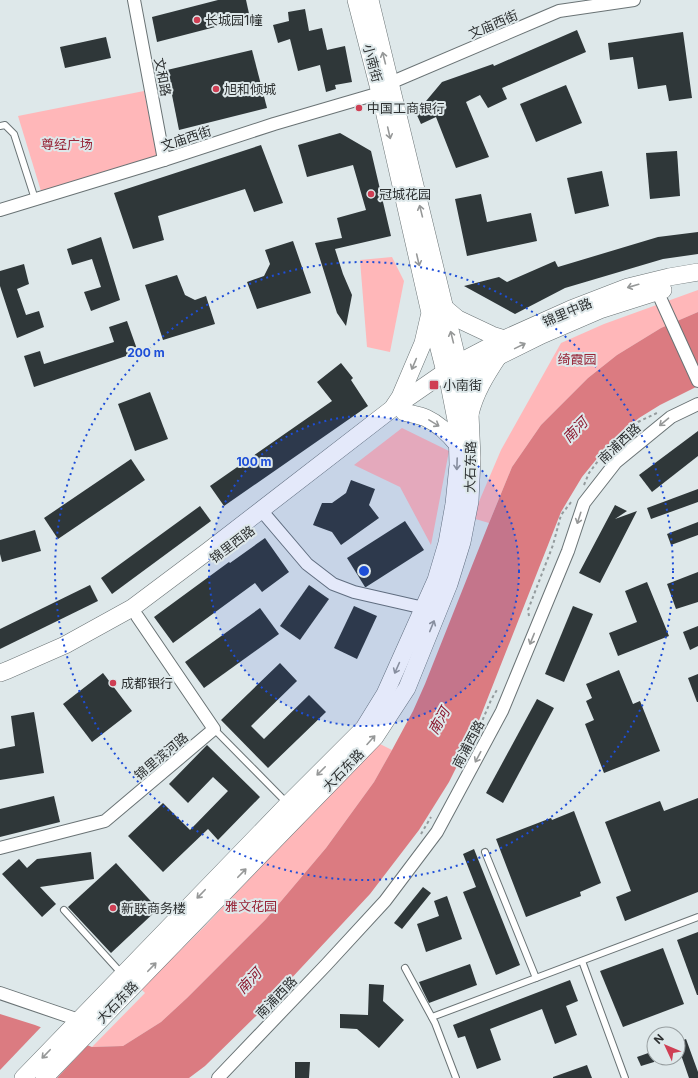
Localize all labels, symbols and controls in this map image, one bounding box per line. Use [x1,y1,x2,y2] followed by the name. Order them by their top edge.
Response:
[466,6,520,42] street label: 文庙西街
[205,12,262,28] place label: 长城园1幢
[192,15,202,25] marker: 长城园1幢
[360,42,386,84] street label: 小南街
[379,51,387,64] one-way arrow
[151,56,175,98] street label: 文和路
[224,81,276,97] place label: 旭和倾城
[211,84,221,94] marker: 旭和倾城
[367,100,445,116] place label: 中国工商银行
[354,103,364,113] marker: 中国工商银行
[159,122,213,154] street label: 文庙西街
[386,126,394,139] one-way arrow
[41,136,93,152] park label: 尊经广场
[379,186,431,202] place label: 冠城花园
[366,189,376,199] marker: 冠城花园
[417,205,425,218] one-way arrow
[414,253,422,266] one-way arrow
[626,283,639,290] one-way arrow
[540,294,594,330] street label: 锦里中路
[447,331,455,344] one-way arrow
[514,341,526,349] one-way arrow
[127,345,165,360] text: 200 m
[557,351,597,367] park label: 绮霞园
[410,357,417,369] one-way arrow
[443,377,482,393] place label: 小南街
[428,379,440,391] marker: 小南街
[559,412,593,446] water label: 南河
[659,418,669,427] one-way arrow
[428,419,440,427] one-way arrow
[595,419,643,467] street label: 南浦西路
[462,441,478,493] street label: 大石东路
[236,454,272,469] text: 100 m
[454,457,461,470] one-way arrow
[575,511,582,524] one-way arrow
[206,522,258,566] street label: 锦里西路
[357,564,371,578] centre of rings
[429,620,436,632] one-way arrow
[527,632,535,644] one-way arrow
[393,661,400,673] one-way arrow
[121,675,173,691] place label: 成都银行
[108,678,118,688] marker: 成都银行
[424,702,454,737] water label: 南河
[449,717,487,771] street label: 南浦西路
[131,729,191,783] street label: 锦里滨河路
[367,735,376,745] one-way arrow
[319,746,367,794] street label: 大石东路
[473,751,481,763] one-way arrow
[316,766,326,776] one-way arrow
[237,868,247,878] one-way arrow
[196,889,206,899] one-way arrow
[225,898,277,914] park label: 雅文花园
[121,900,186,916] place label: 新联商务楼
[108,903,118,913] marker: 新联商务楼
[147,962,157,972] one-way arrow
[233,962,266,997] water label: 南河
[252,973,300,1021] street label: 南浦西路
[93,978,141,1026] street label: 大石东路
[646,1026,686,1066] north arrow
[651,1031,667,1047] text: N
[41,1049,51,1059] one-way arrow

